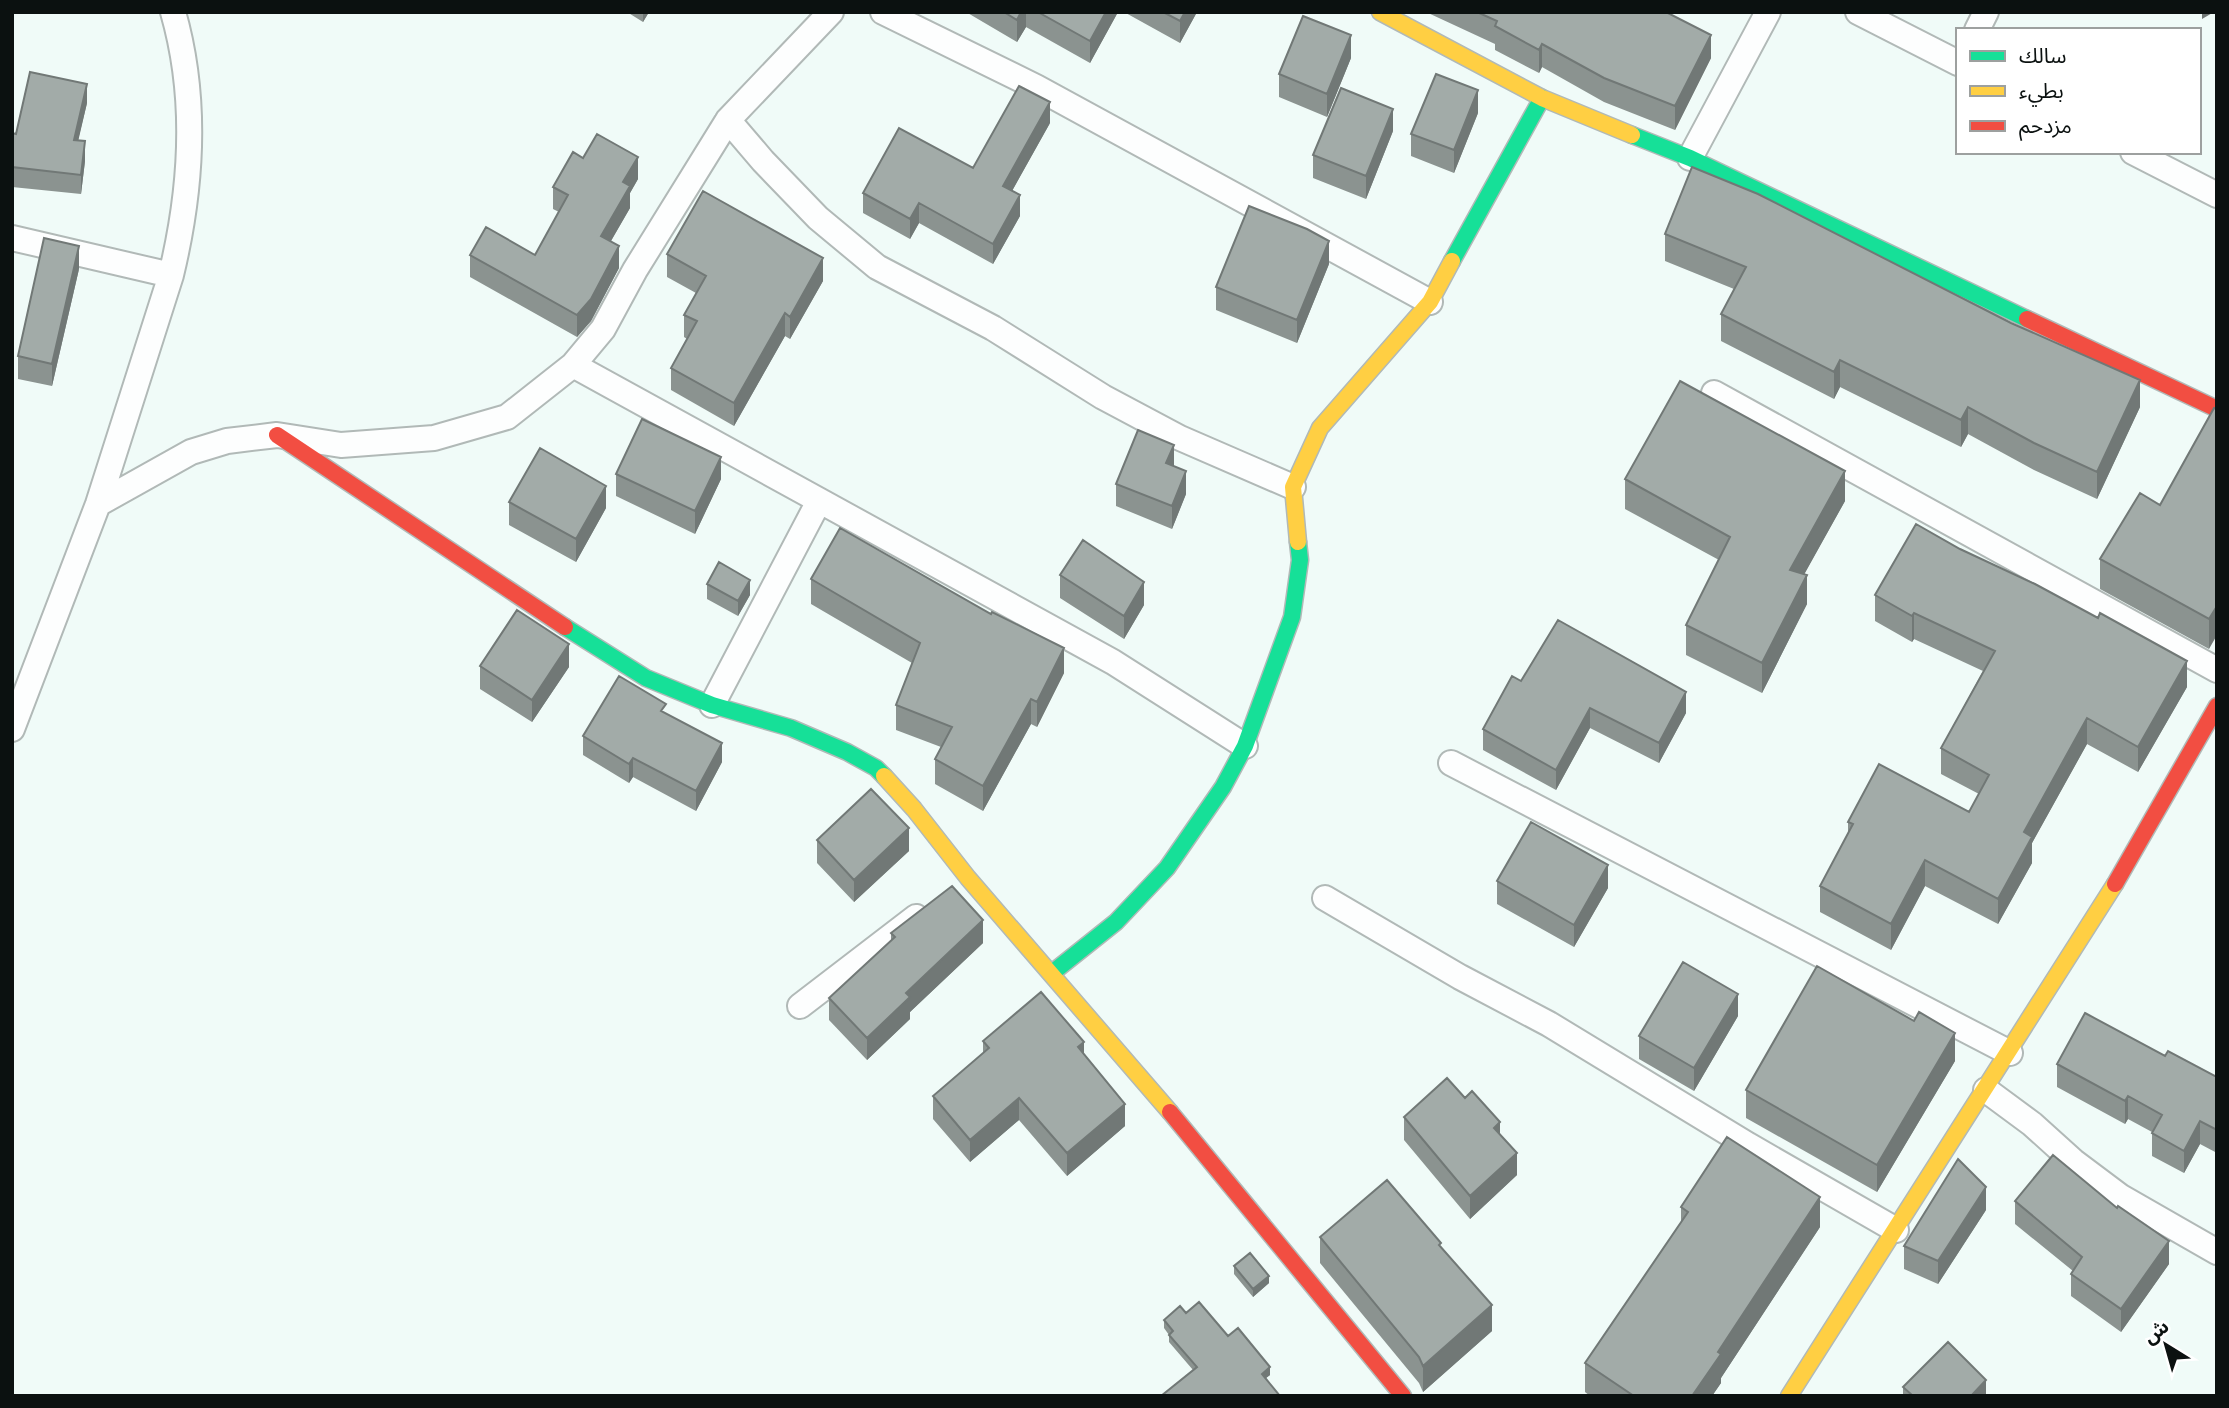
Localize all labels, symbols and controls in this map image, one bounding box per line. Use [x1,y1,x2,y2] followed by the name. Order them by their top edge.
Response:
[1956,28,2201,154] legend
[2019,44,2066,71] text: سالك
[2019,79,2064,107] text: بطيء
[2019,114,2072,141] text: مزدحم
[2131,1310,2201,1380] north arrow
[2139,1316,2175,1350] text: ش

